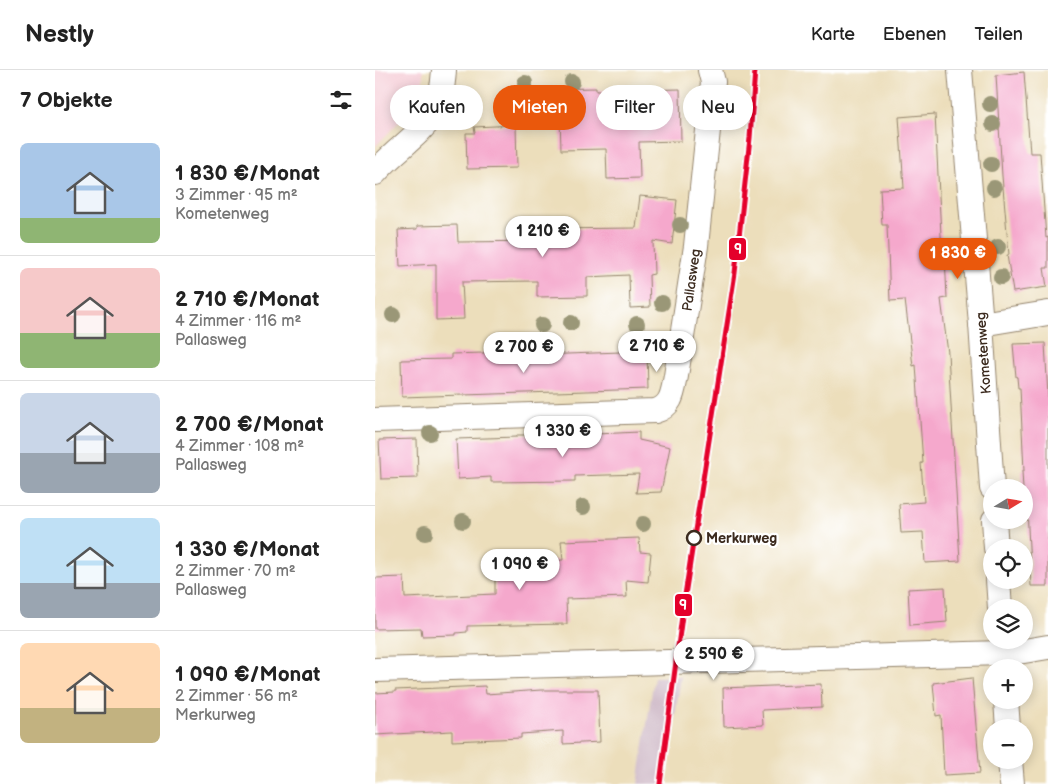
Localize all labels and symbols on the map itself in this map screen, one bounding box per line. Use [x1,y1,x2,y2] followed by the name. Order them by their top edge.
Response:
[497,216,589,258] pin: 1 210 €
[728,237,747,261] line badge: 9
[912,238,1004,280] pin: 1 830 €
[734,241,742,258] text: 9
[679,248,704,312] street label: Pallasweg
[972,311,995,395] street label: Kometenweg
[611,330,703,373] pin: 2 710 €
[478,332,570,374] pin: 2 700 €
[517,416,609,458] pin: 1 330 €
[983,479,1033,529] north arrow
[686,530,702,546] marker: Merkurweg
[706,530,777,547] place label: Merkurweg
[474,548,566,591] pin: 1 090 €
[674,593,693,617] line badge: 9
[679,597,687,614] text: 9
[668,638,760,681] pin: 2 590 €

